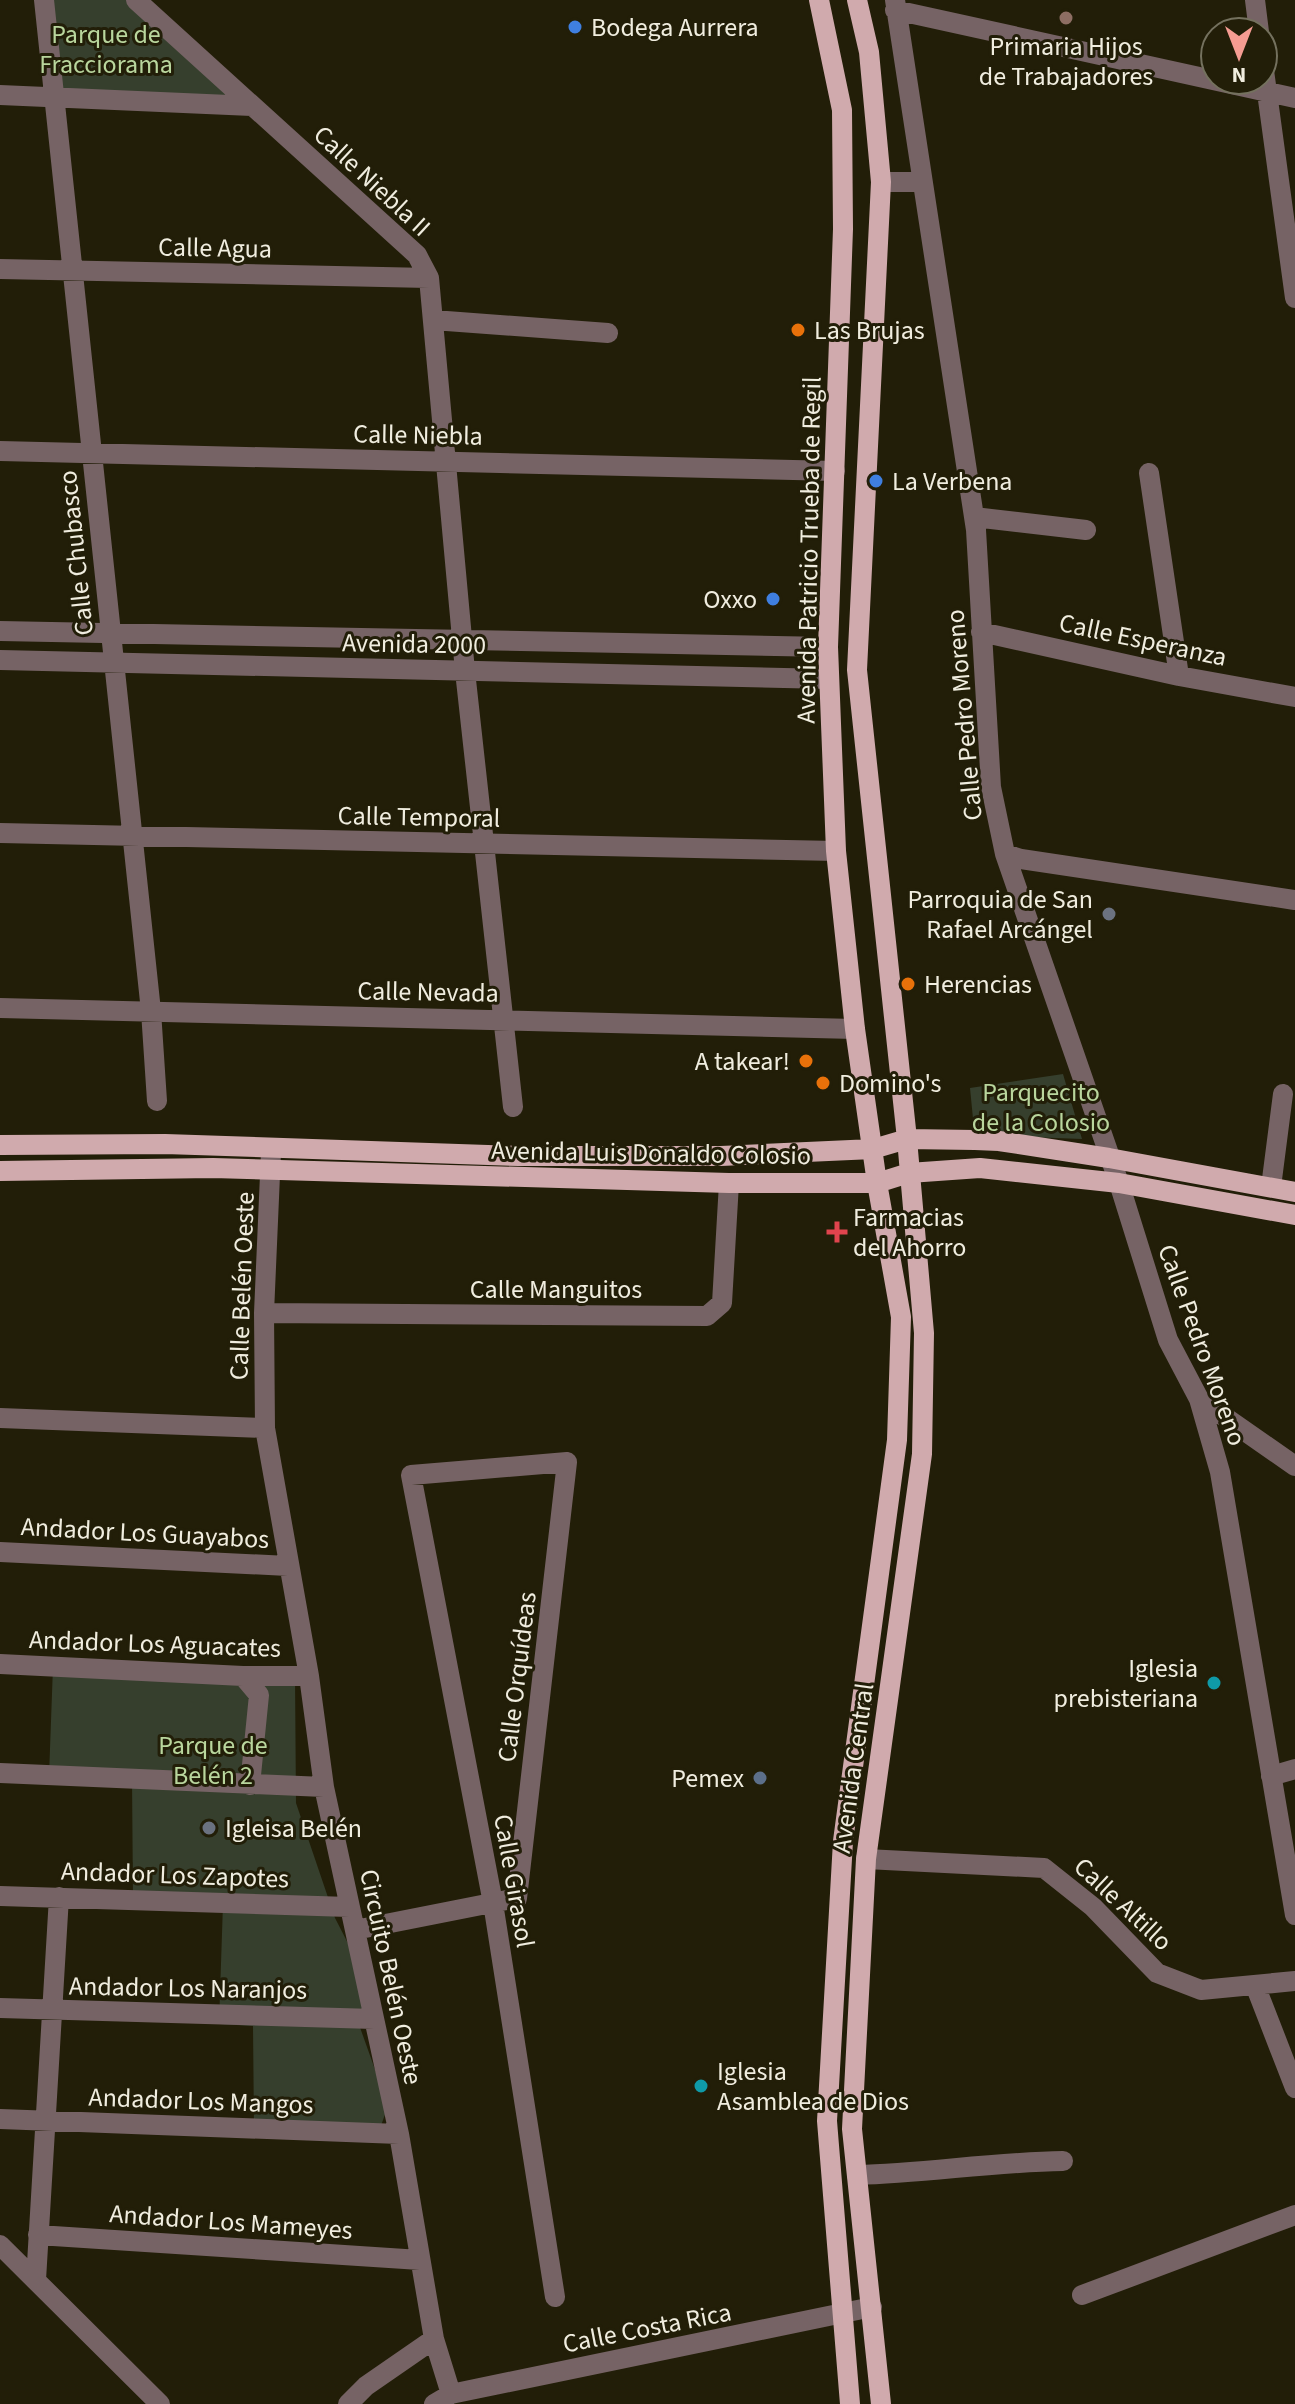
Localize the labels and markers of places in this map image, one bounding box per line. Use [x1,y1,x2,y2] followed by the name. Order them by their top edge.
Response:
[591,9,759,46] place label: Bodega Aurrera
[1057,9,1075,27] marker: Primaria Hijos de Trabajadores
[566,18,584,36] marker: Bodega Aurrera
[979,28,1153,95] place label: Primaria Hijos de Trabajadores
[814,312,925,349] place label: Las Brujas
[789,321,807,339] marker: Las Brujas
[892,463,1012,500] place label: La Verbena
[867,472,885,490] marker: La Verbena
[703,581,757,618] place label: Oxxo
[764,590,782,608] marker: Oxxo
[907,881,1093,948] place label: Parroquia de San Rafael Arcángel
[1100,905,1118,923] marker: Parroquia de San Rafael Arcángel
[924,966,1032,1003] place label: Herencias
[899,975,917,993] marker: Herencias
[695,1043,790,1080] place label: A takear!
[797,1052,815,1070] marker: A takear!
[839,1065,942,1102] place label: Domino's
[814,1074,832,1092] marker: Domino's
[853,1199,966,1266] place label: Farmacias del Ahorro
[828,1223,846,1241] marker: Farmacias del Ahorro
[1054,1650,1198,1717] place label: Iglesia prebisteriana
[1205,1674,1223,1692] marker: Iglesia prebisteriana
[671,1760,744,1797] place label: Pemex
[751,1769,769,1787] marker: Pemex
[225,1810,362,1847] place label: Igleisa Belén
[200,1819,218,1837] marker: Igleisa Belén
[717,2053,909,2120] place label: Iglesia Asamblea de Dios
[692,2077,710,2095] marker: Iglesia Asamblea de Dios

